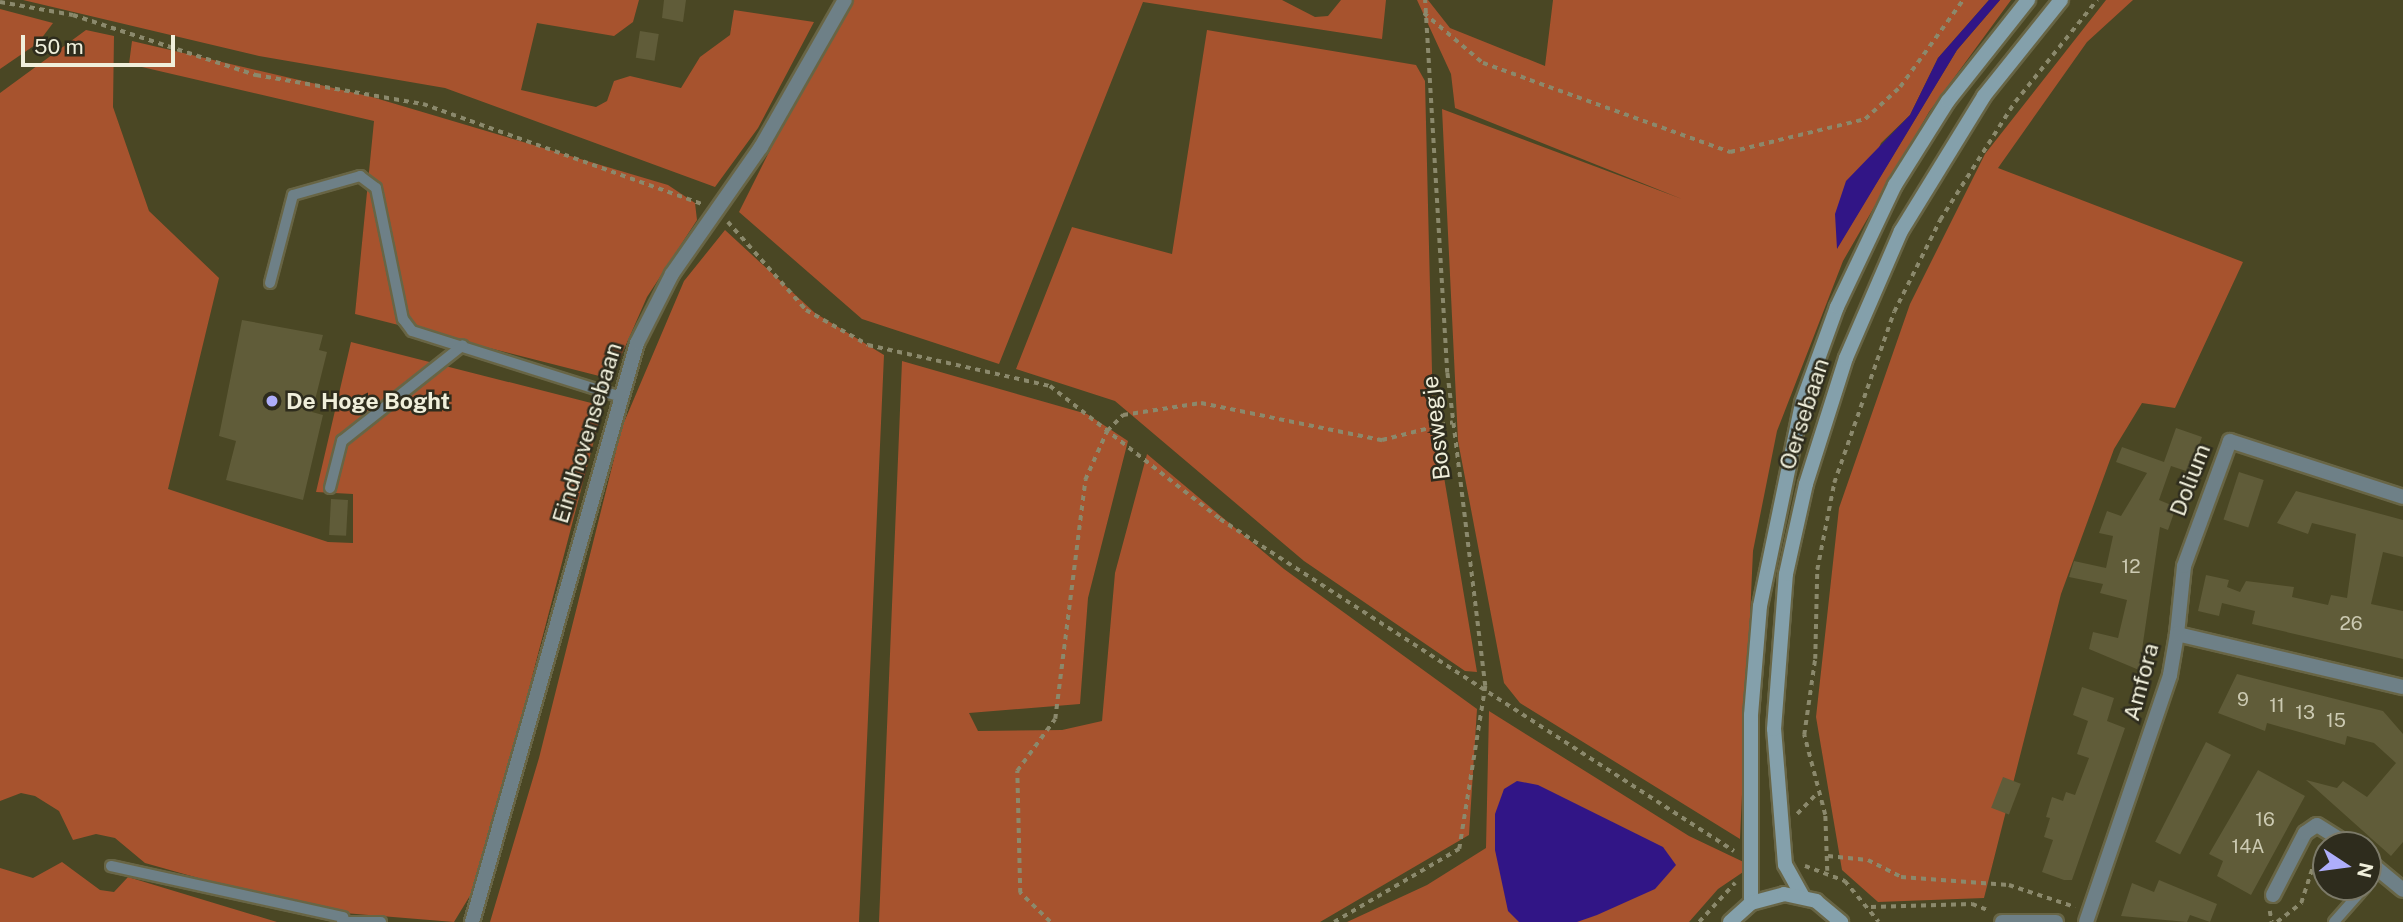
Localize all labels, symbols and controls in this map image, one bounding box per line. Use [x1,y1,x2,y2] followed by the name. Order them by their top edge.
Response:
[24,21,178,65] scale bar
[34,34,84,59] text: 50 m
[546,339,628,527] street label: Eindhovensebaan
[1773,355,1835,473] street label: Oersebaan
[1416,374,1456,482] street label: Boswegje
[286,387,450,415] place label: De Hoge Boght
[264,393,280,409] marker: De Hoge Boght
[2164,440,2216,520] street label: Dolium
[2121,556,2141,578] house number: 12
[2339,613,2363,635] house number: 26
[2117,640,2165,724] street label: Amfora
[2237,689,2249,711] house number: 9
[2269,695,2285,717] house number: 11
[2295,702,2315,724] house number: 13
[2326,710,2346,732] house number: 15
[2255,809,2275,831] house number: 16
[2312,831,2382,901] north arrow
[2231,836,2265,858] house number: 14A
[2353,861,2378,880] text: N

